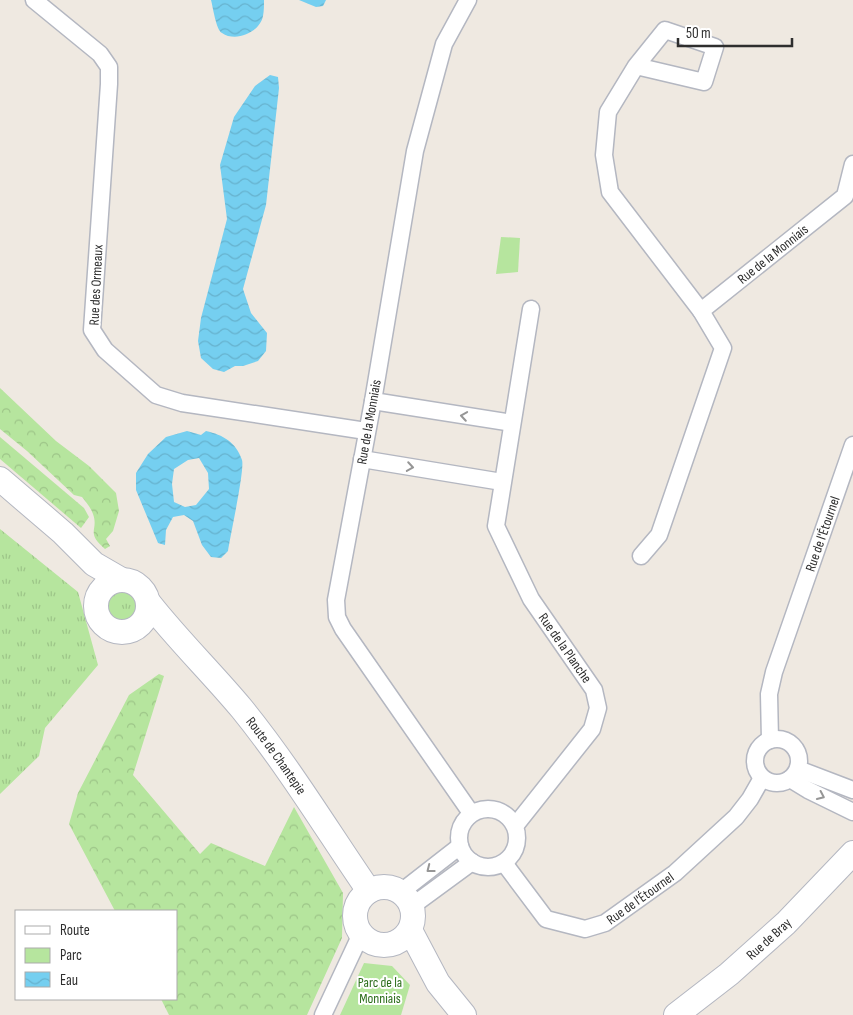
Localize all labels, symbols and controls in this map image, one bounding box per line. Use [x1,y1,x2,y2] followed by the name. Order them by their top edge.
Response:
[678,15,792,47] scale bar
[686,24,711,43] text: 50 m
[734,220,811,287] street label: Rue de la Monniais
[85,243,107,326] street label: Rue des Ormeaux
[353,378,385,466] street label: Rue de la Monniais
[460,411,468,421] one-way arrow
[406,461,414,472] one-way arrow
[801,494,843,574] street label: Rue de l'Étournel
[535,610,595,686] street label: Rue de la Planche
[243,713,310,798] street label: Route de Chantepie
[816,790,825,801] one-way arrow
[427,863,436,871] one-way arrow
[603,868,677,928] street label: Rue de l'Étournel
[15,910,178,1000] legend
[742,914,795,963] street label: Rue de Bray
[60,921,90,940] text: Route
[60,946,82,965] text: Parc
[60,971,78,990] text: Eau
[358,974,402,1007] park label: Parc de la Monniais

